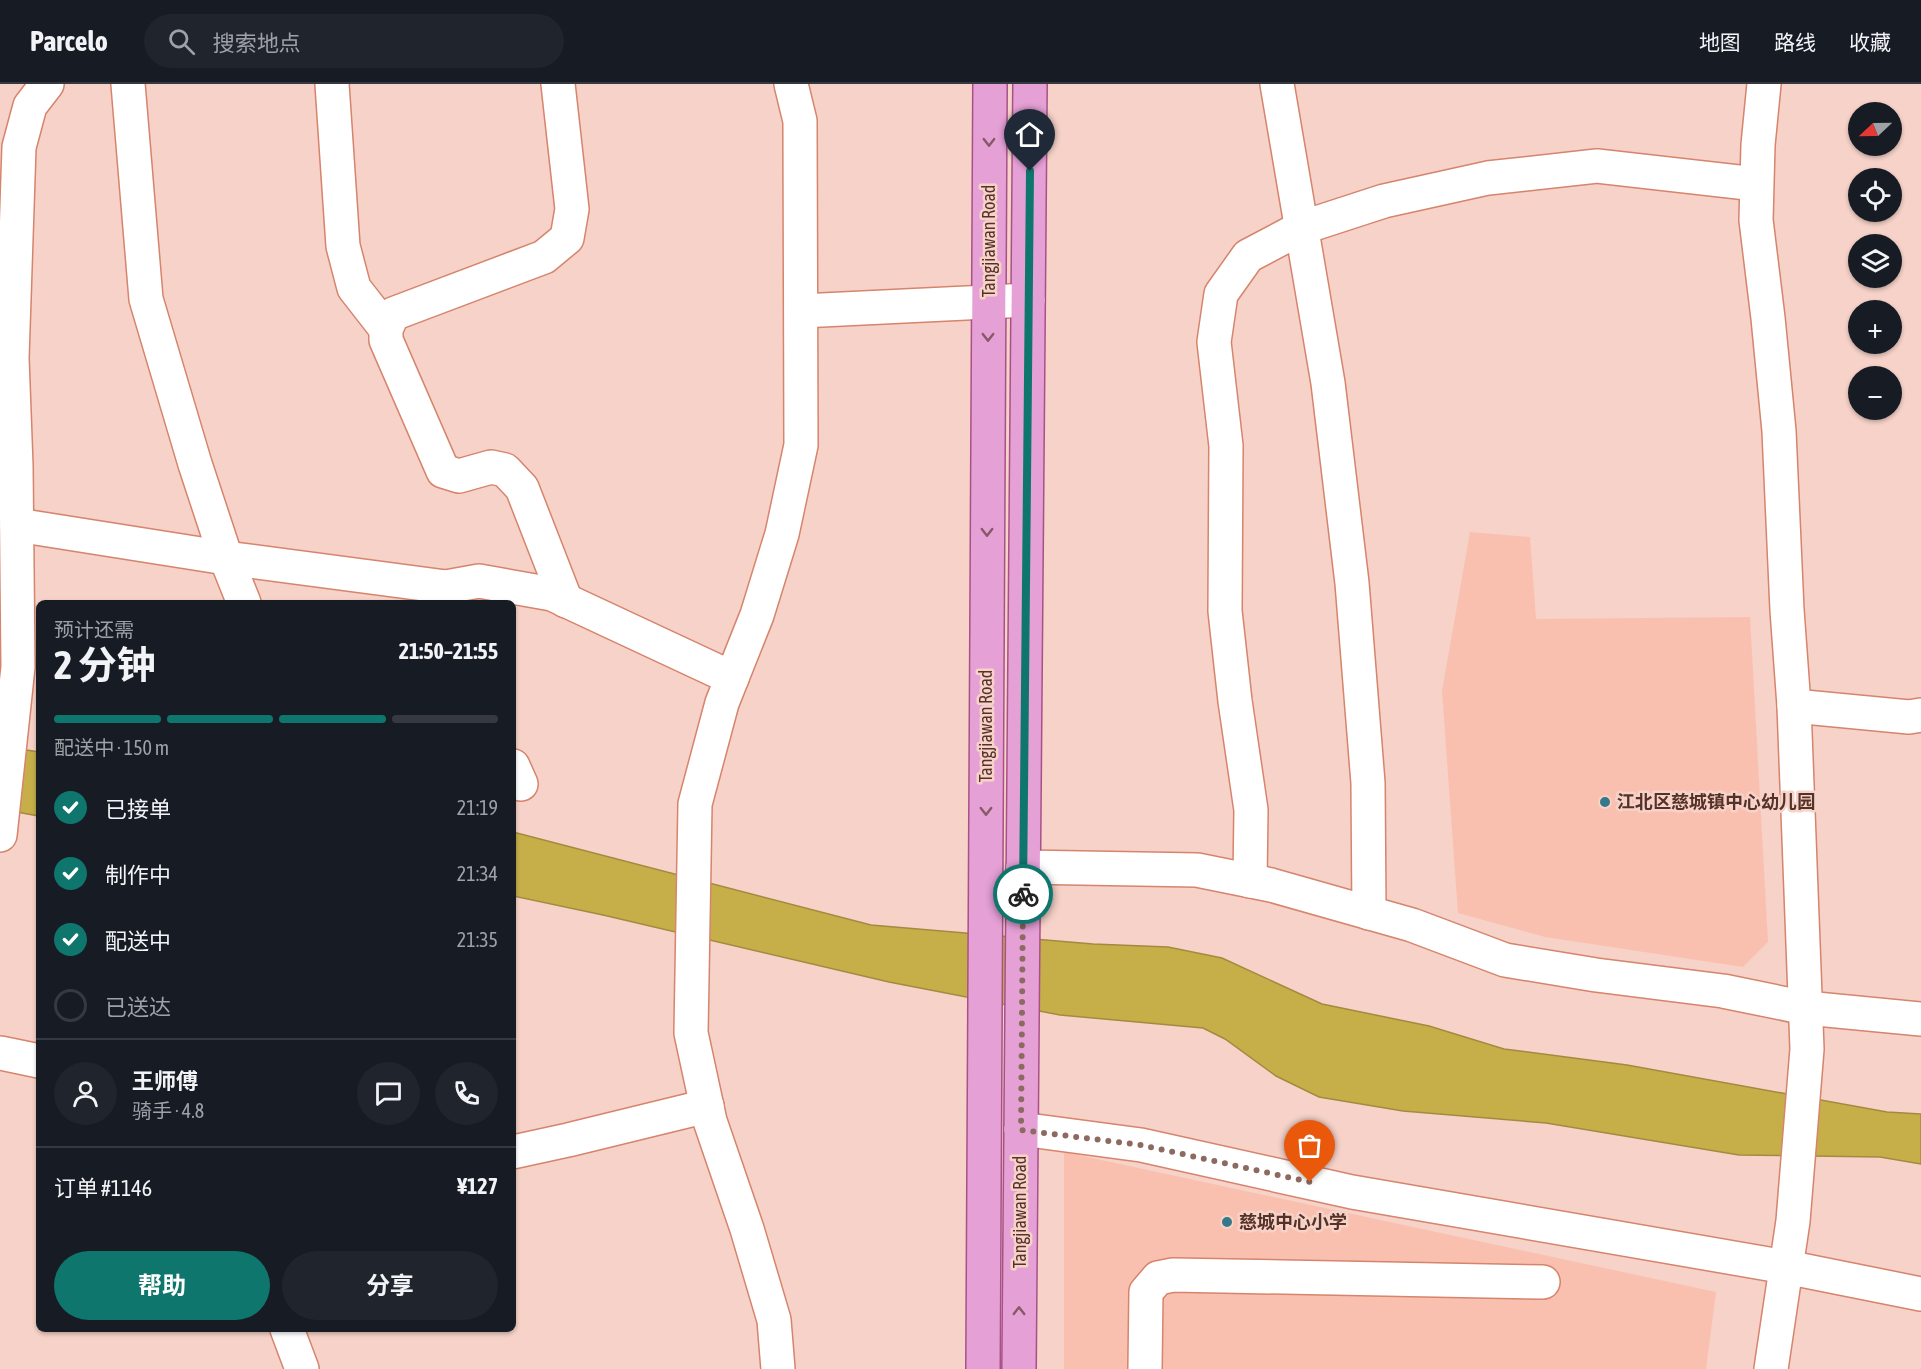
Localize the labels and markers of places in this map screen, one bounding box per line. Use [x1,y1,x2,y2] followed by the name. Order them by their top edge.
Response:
[1004,109,1055,171] pin
[1617,791,1815,812] place label: 江北区慈城镇中心幼儿园
[1598,795,1612,809] marker: 江北区慈城镇中心幼儿园
[1284,1120,1335,1182] pin
[1239,1211,1347,1232] place label: 慈城中心小学
[1220,1215,1234,1229] marker: 慈城中心小学

